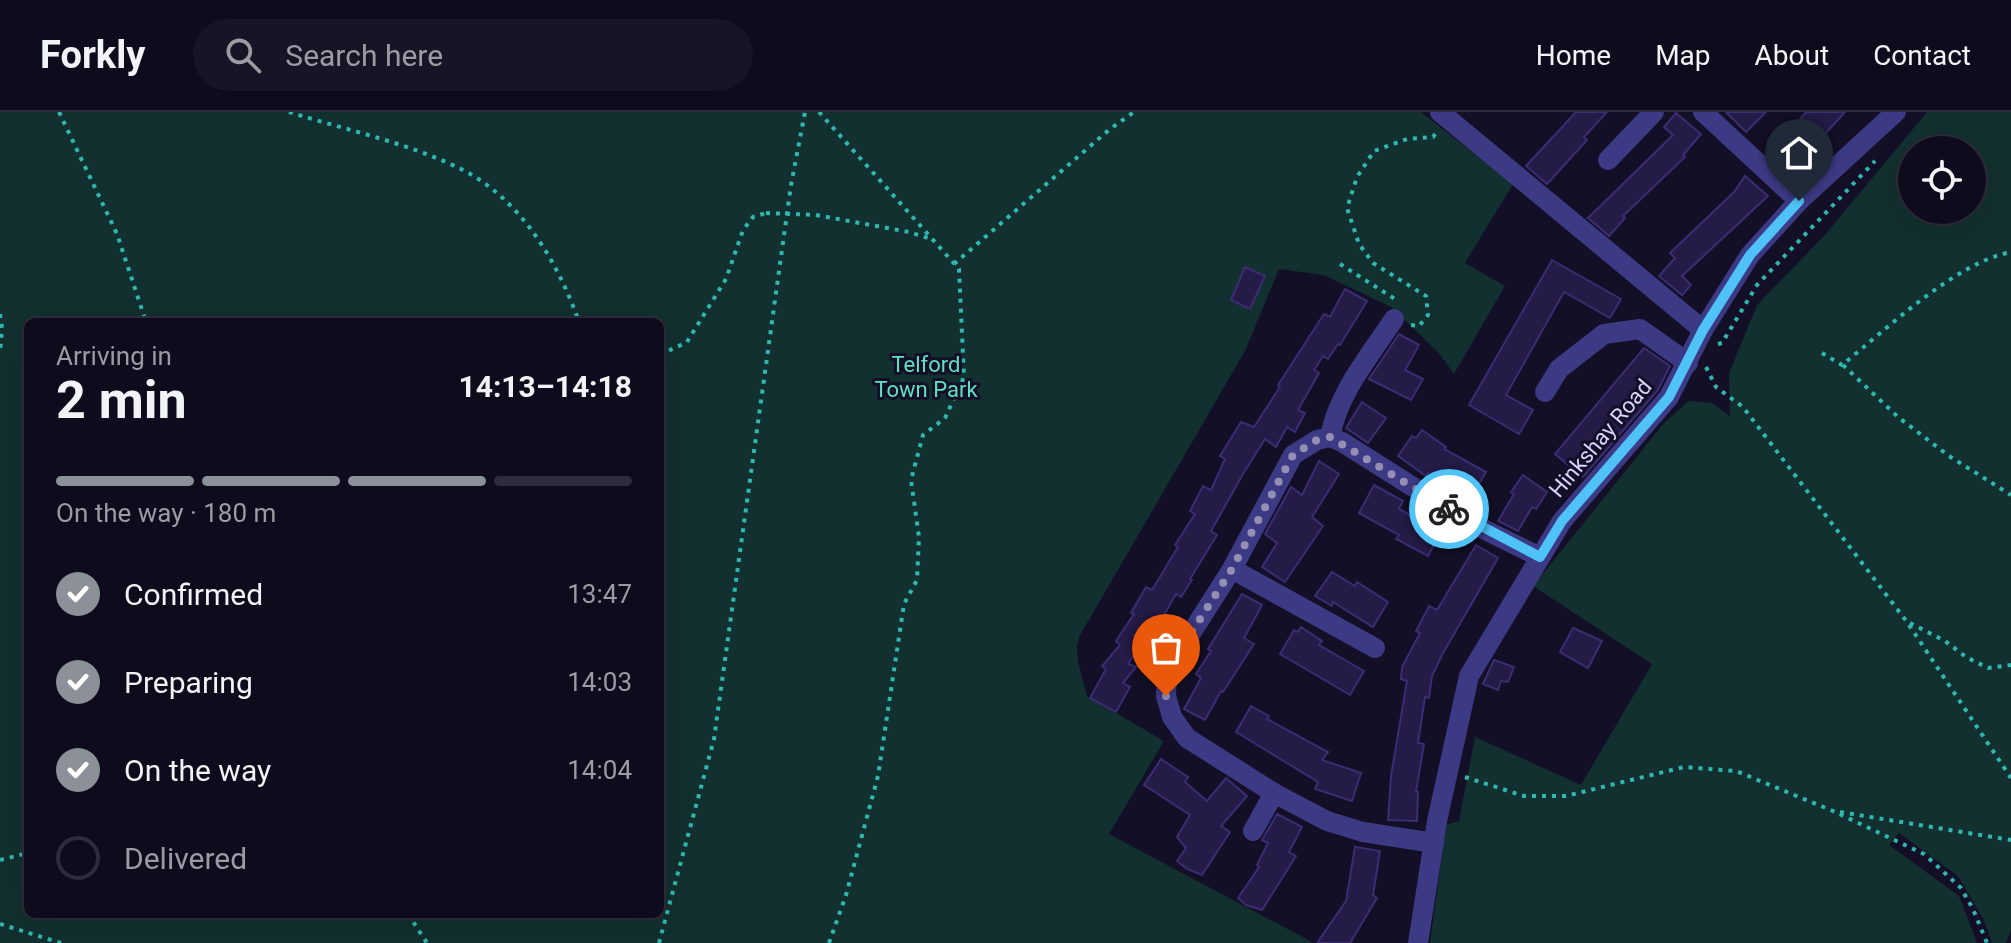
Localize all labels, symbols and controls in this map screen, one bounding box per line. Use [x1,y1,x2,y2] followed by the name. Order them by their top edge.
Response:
[193,19,753,91] search box
[40,33,145,77] text: Forkly
[221,33,265,77] icon: search
[285,38,443,73] text: Search here
[1536,39,1611,72] text: Home
[1655,39,1711,72] text: Map
[1755,39,1829,72] text: About
[1873,39,1971,72] text: Contact
[1765,119,1833,201] pin
[1777,131,1821,175] icon: home
[1898,136,1986,224] map controls
[1898,136,1986,224] button: locate
[56,341,172,371] text: Arriving in
[874,352,978,402] park label: Telford Town Park
[458,369,632,404] text: 14:13–14:18
[56,370,187,431] text: 2 min
[1544,374,1657,502] street label: Hinkshay Road
[1409,469,1489,549] courier
[1427,487,1471,531] icon: bike
[56,498,276,528] text: On the way · 180 m
[56,572,100,616] icon: check
[124,577,263,612] text: Confirmed
[567,579,632,609] text: 13:47
[1132,614,1200,696] pin
[1144,626,1188,670] icon: bag
[56,660,100,704] icon: check
[124,665,253,700] text: Preparing
[567,667,632,697] text: 14:03
[56,748,100,792] icon: check
[124,753,271,788] text: On the way
[567,755,632,785] text: 14:04
[124,841,247,876] text: Delivered

